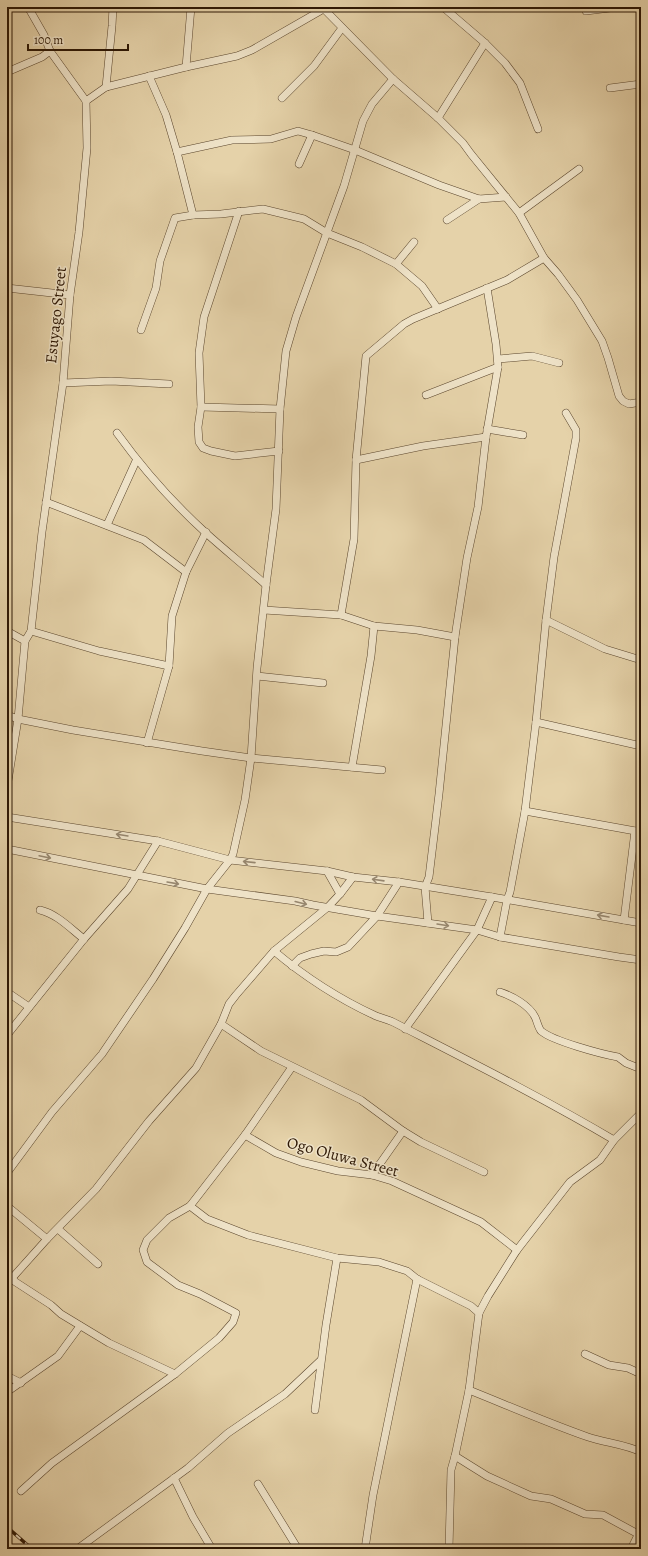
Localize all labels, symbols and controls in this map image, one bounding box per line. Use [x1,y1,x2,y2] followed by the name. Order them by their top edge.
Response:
[28,26,128,52] scale bar
[34,32,63,48] text: 100 m
[40,266,72,365] street label: Esuyago Street
[116,831,129,839] one-way arrow
[38,854,51,862] one-way arrow
[243,858,256,866] one-way arrow
[372,876,385,884] one-way arrow
[166,879,179,887] one-way arrow
[294,899,307,907] one-way arrow
[597,912,610,920] one-way arrow
[436,921,449,929] one-way arrow
[284,1131,401,1182] street label: Ogo Oluwa Street

